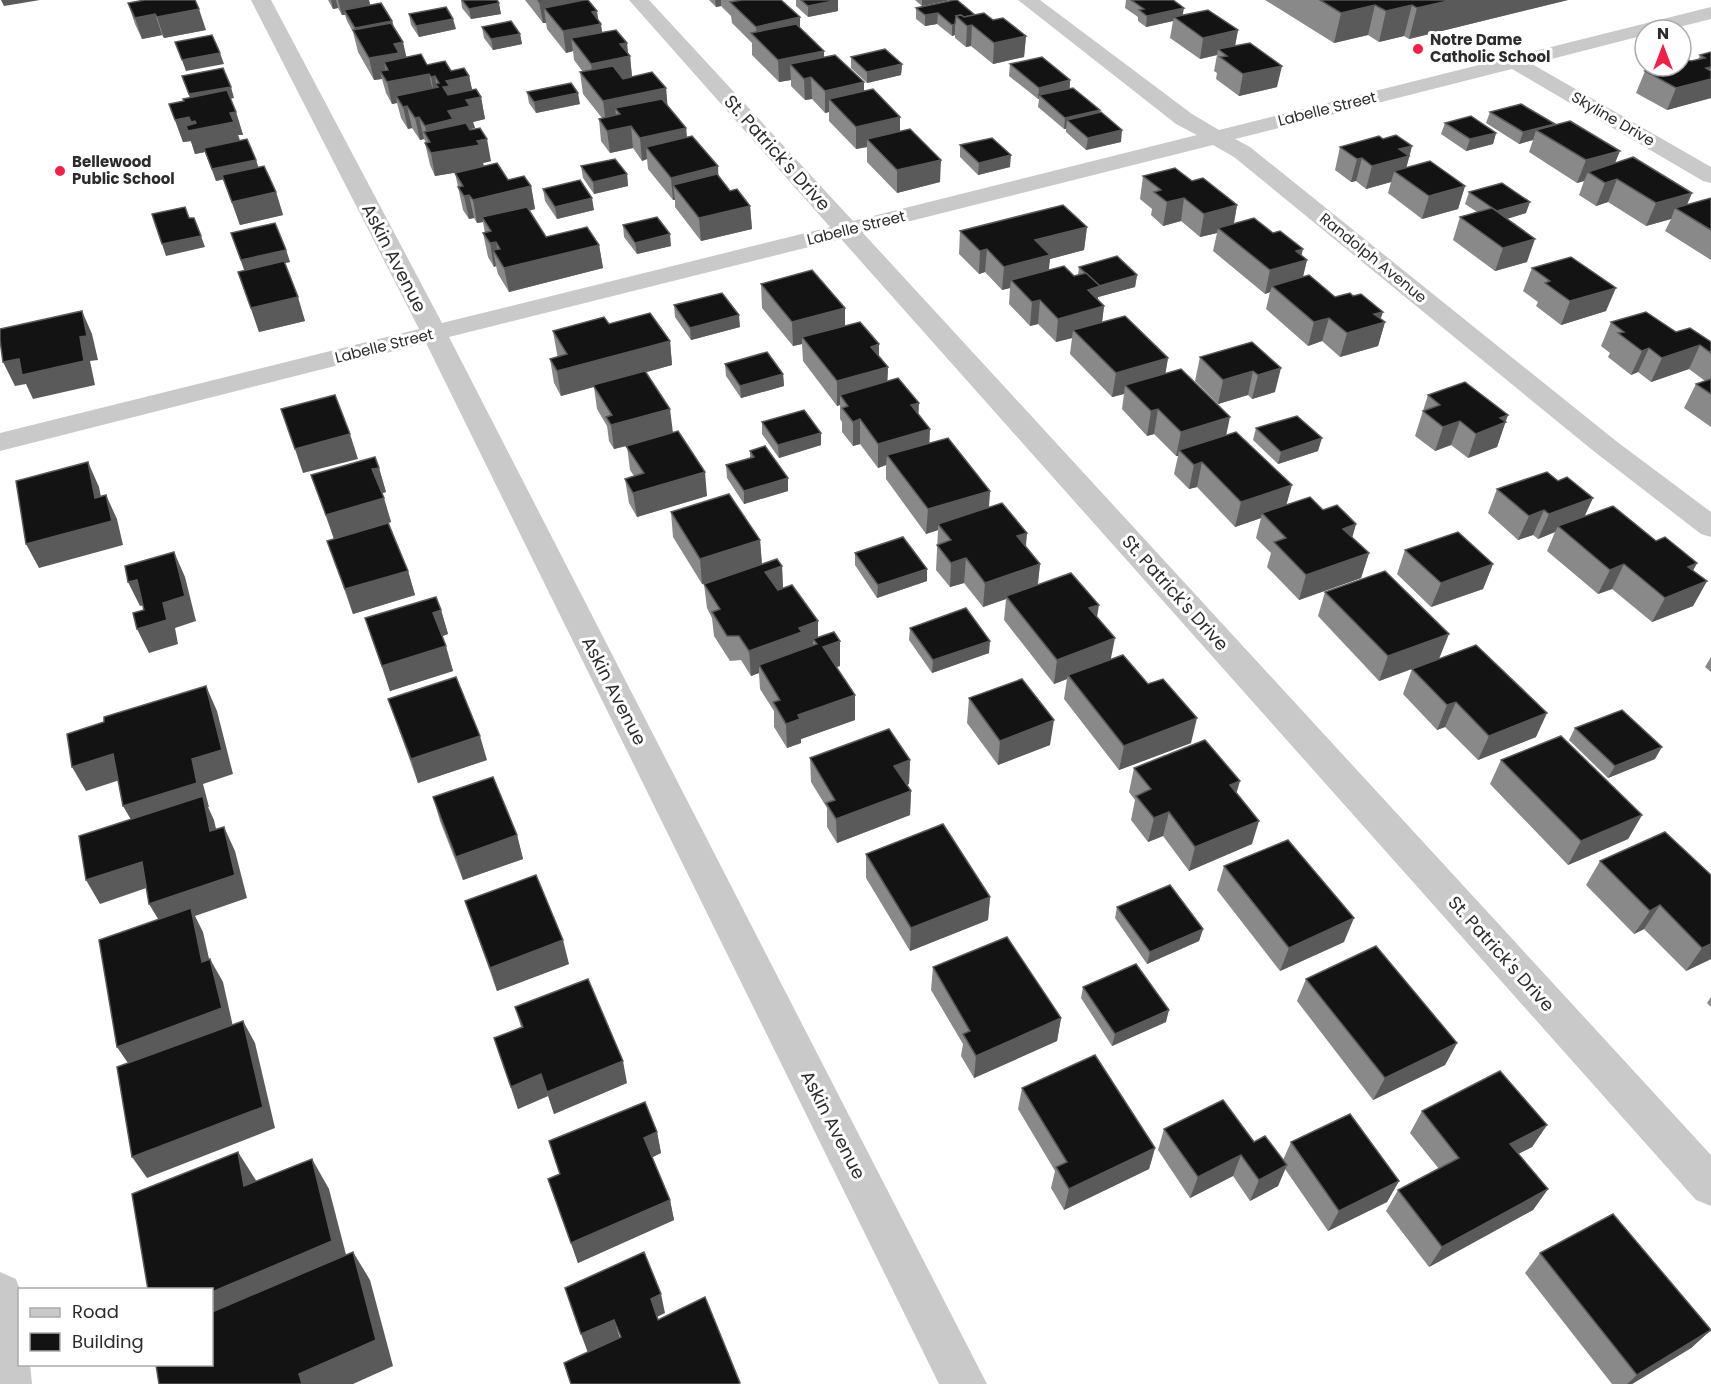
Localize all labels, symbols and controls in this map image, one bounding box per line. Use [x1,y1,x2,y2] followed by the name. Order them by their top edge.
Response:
[1633,18,1693,78] north arrow
[1657,22,1669,45] text: N
[1430,29,1550,67] place label: Notre Dame Catholic School
[1411,42,1425,56] marker: Notre Dame Catholic School
[1275,86,1378,131] street label: Labelle Street
[1568,86,1659,151] street label: Skyline Drive
[718,89,836,216] street label: St. Patrick's Drive
[72,151,175,189] place label: Bellewood Public School
[53,164,67,178] marker: Bellewood Public School
[356,199,433,317] street label: Askin Avenue
[804,205,907,250] street label: Labelle Street
[1315,208,1431,307] street label: Randolph Avenue
[332,323,435,368] street label: Labelle Street
[1116,529,1234,656] street label: St. Patrick's Drive
[576,632,653,750] street label: Askin Avenue
[1442,890,1560,1017] street label: St. Patrick's Drive
[795,1066,872,1184] street label: Askin Avenue
[18,1288,213,1366] legend
[72,1299,119,1324] text: Road
[72,1329,144,1354] text: Building

